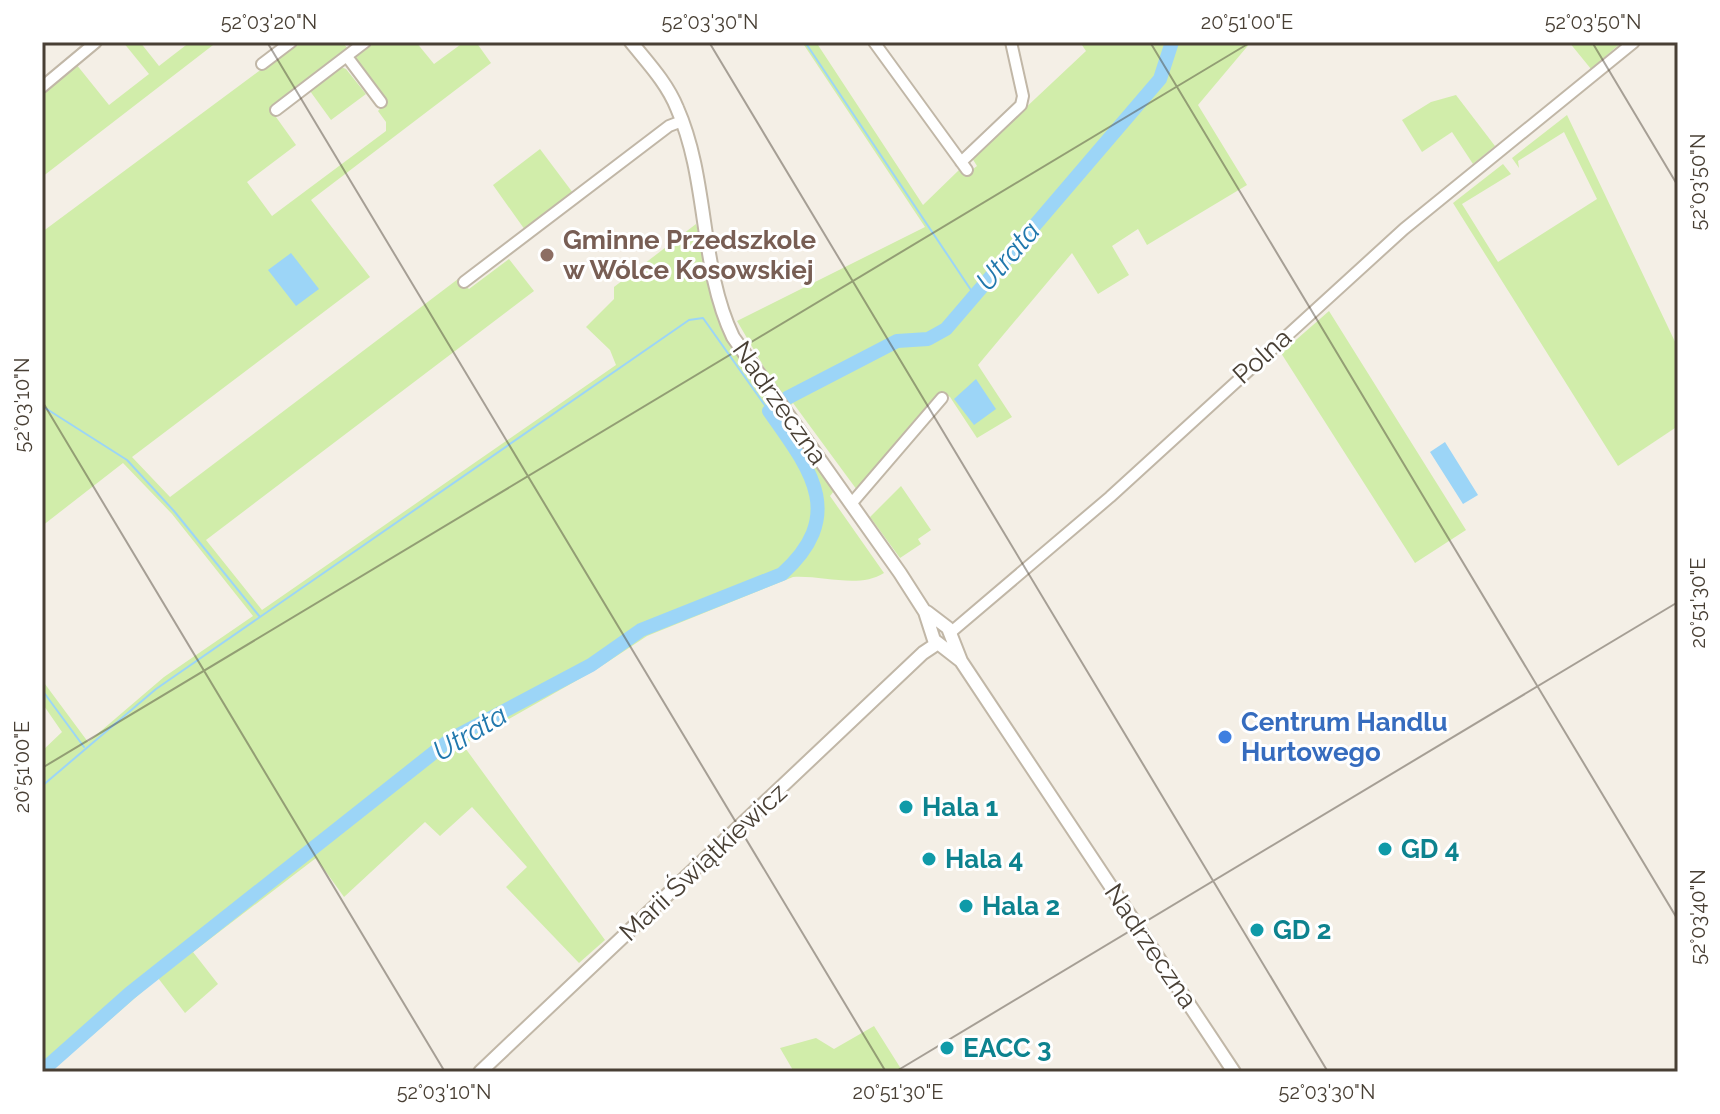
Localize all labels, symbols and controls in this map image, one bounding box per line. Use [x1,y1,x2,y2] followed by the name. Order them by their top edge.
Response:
[221,10,317,34] text: 52°03'20"N
[662,10,758,34] text: 52°03'30"N
[1201,10,1293,34] text: 20°51'00"E
[1545,10,1641,34] text: 52°03'50"N
[1686,134,1710,230] text: 52°03'50"N
[969,215,1047,297] water label: Utrata
[563,225,817,285] place label: Gminne Przedszkole w Wólce Kosowskiej
[538,246,556,264] marker: Gminne Przedszkole w Wólce Kosowskiej
[1227,322,1297,390] street label: Polna
[727,336,833,470] street label: Nadrzeczna
[10,358,34,452] text: 52°03'10"N
[1686,558,1710,648] text: 20°51'30"E
[427,698,513,768] water label: Utrata
[1241,707,1447,767] place label: Centrum Handlu Hurtowego
[10,721,34,813] text: 20°51'00"E
[1216,728,1234,746] marker: Centrum Handlu Hurtowego
[613,776,793,947] street label: Marii Świątkiewicz
[922,792,999,822] place label: Hala 1
[897,798,915,816] marker: Hala 1
[1401,834,1460,864] place label: GD 4
[1376,840,1394,858] marker: GD 4
[945,844,1023,874] place label: Hala 4
[920,850,938,868] marker: Hala 4
[1686,869,1710,965] text: 52°03'40"N
[1098,878,1204,1014] street label: Nadrzeczna
[982,891,1060,921] place label: Hala 2
[957,897,975,915] marker: Hala 2
[1273,915,1331,945] place label: GD 2
[1248,921,1266,939] marker: GD 2
[963,1033,1052,1063] place label: EACC 3
[938,1039,956,1057] marker: EACC 3
[397,1080,491,1104] text: 52°03'10"N
[853,1080,943,1104] text: 20°51'30"E
[1279,1080,1375,1104] text: 52°03'30"N

